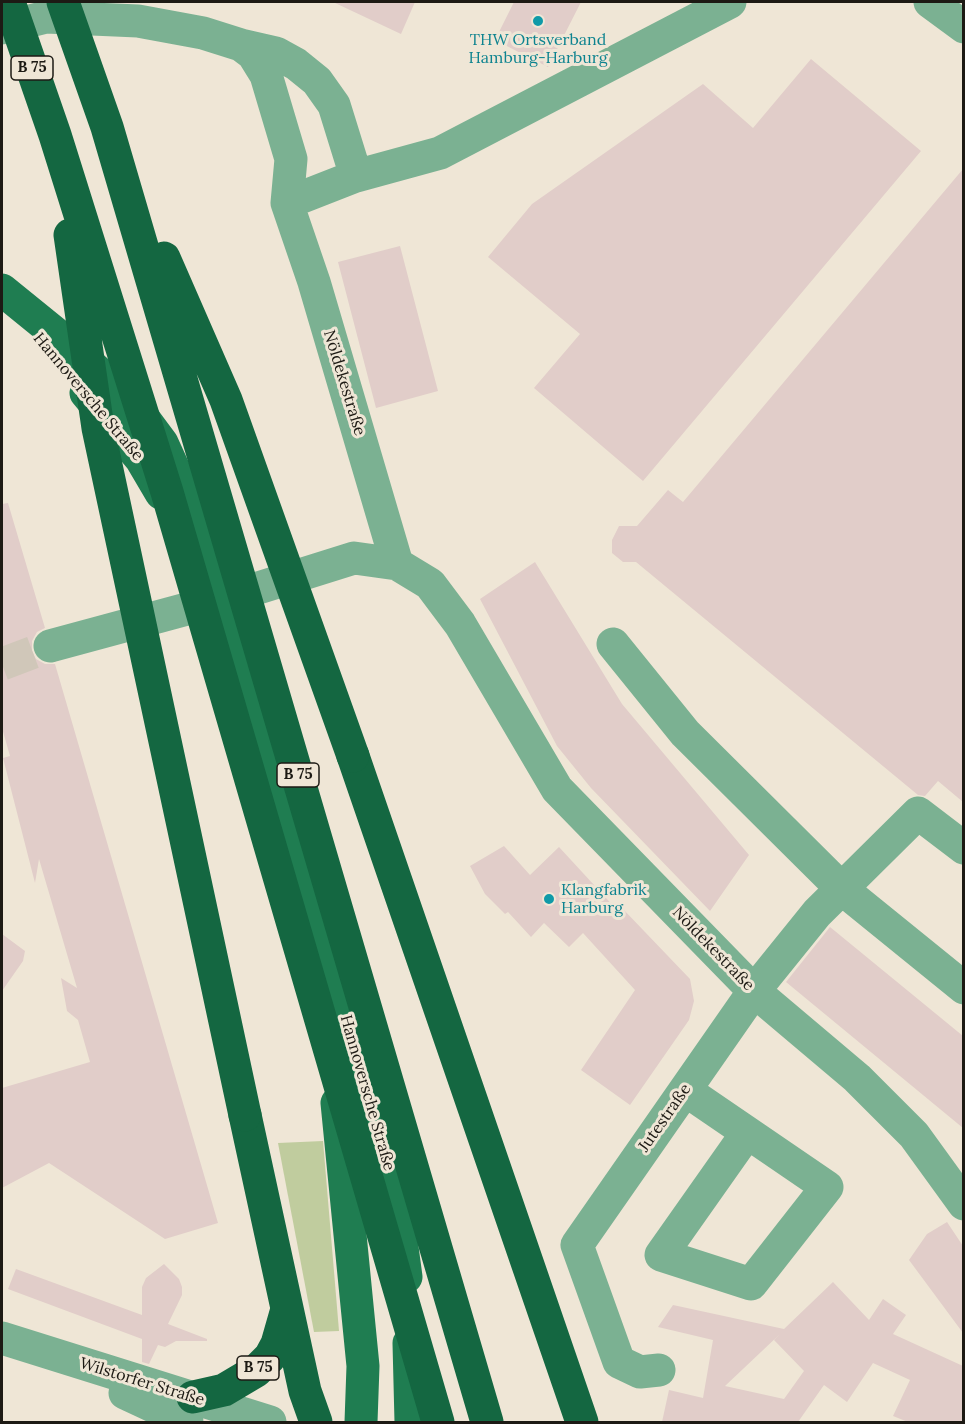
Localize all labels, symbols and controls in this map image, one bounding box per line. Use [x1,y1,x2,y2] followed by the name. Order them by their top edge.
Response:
[531,14,545,28] marker: THW Ortsverband Hamburg-Harburg
[468,30,608,68] place label: THW Ortsverband Hamburg-Harburg
[11,56,53,80] road number: B 75
[319,328,369,438] street label: Nöldekestraße
[29,329,147,465] street label: Hannoversche Straße
[277,763,319,787] road number: B 75
[561,880,647,918] place label: Klangfabrik Harburg
[542,892,556,906] marker: Klangfabrik Harburg
[668,903,758,995] street label: Nöldekestraße
[336,1013,398,1173] street label: Hannoversche Straße
[635,1080,695,1156] street label: Jutestraße
[77,1354,207,1410] street label: Wilstorfer Straße
[237,1356,279,1380] road number: B 75

